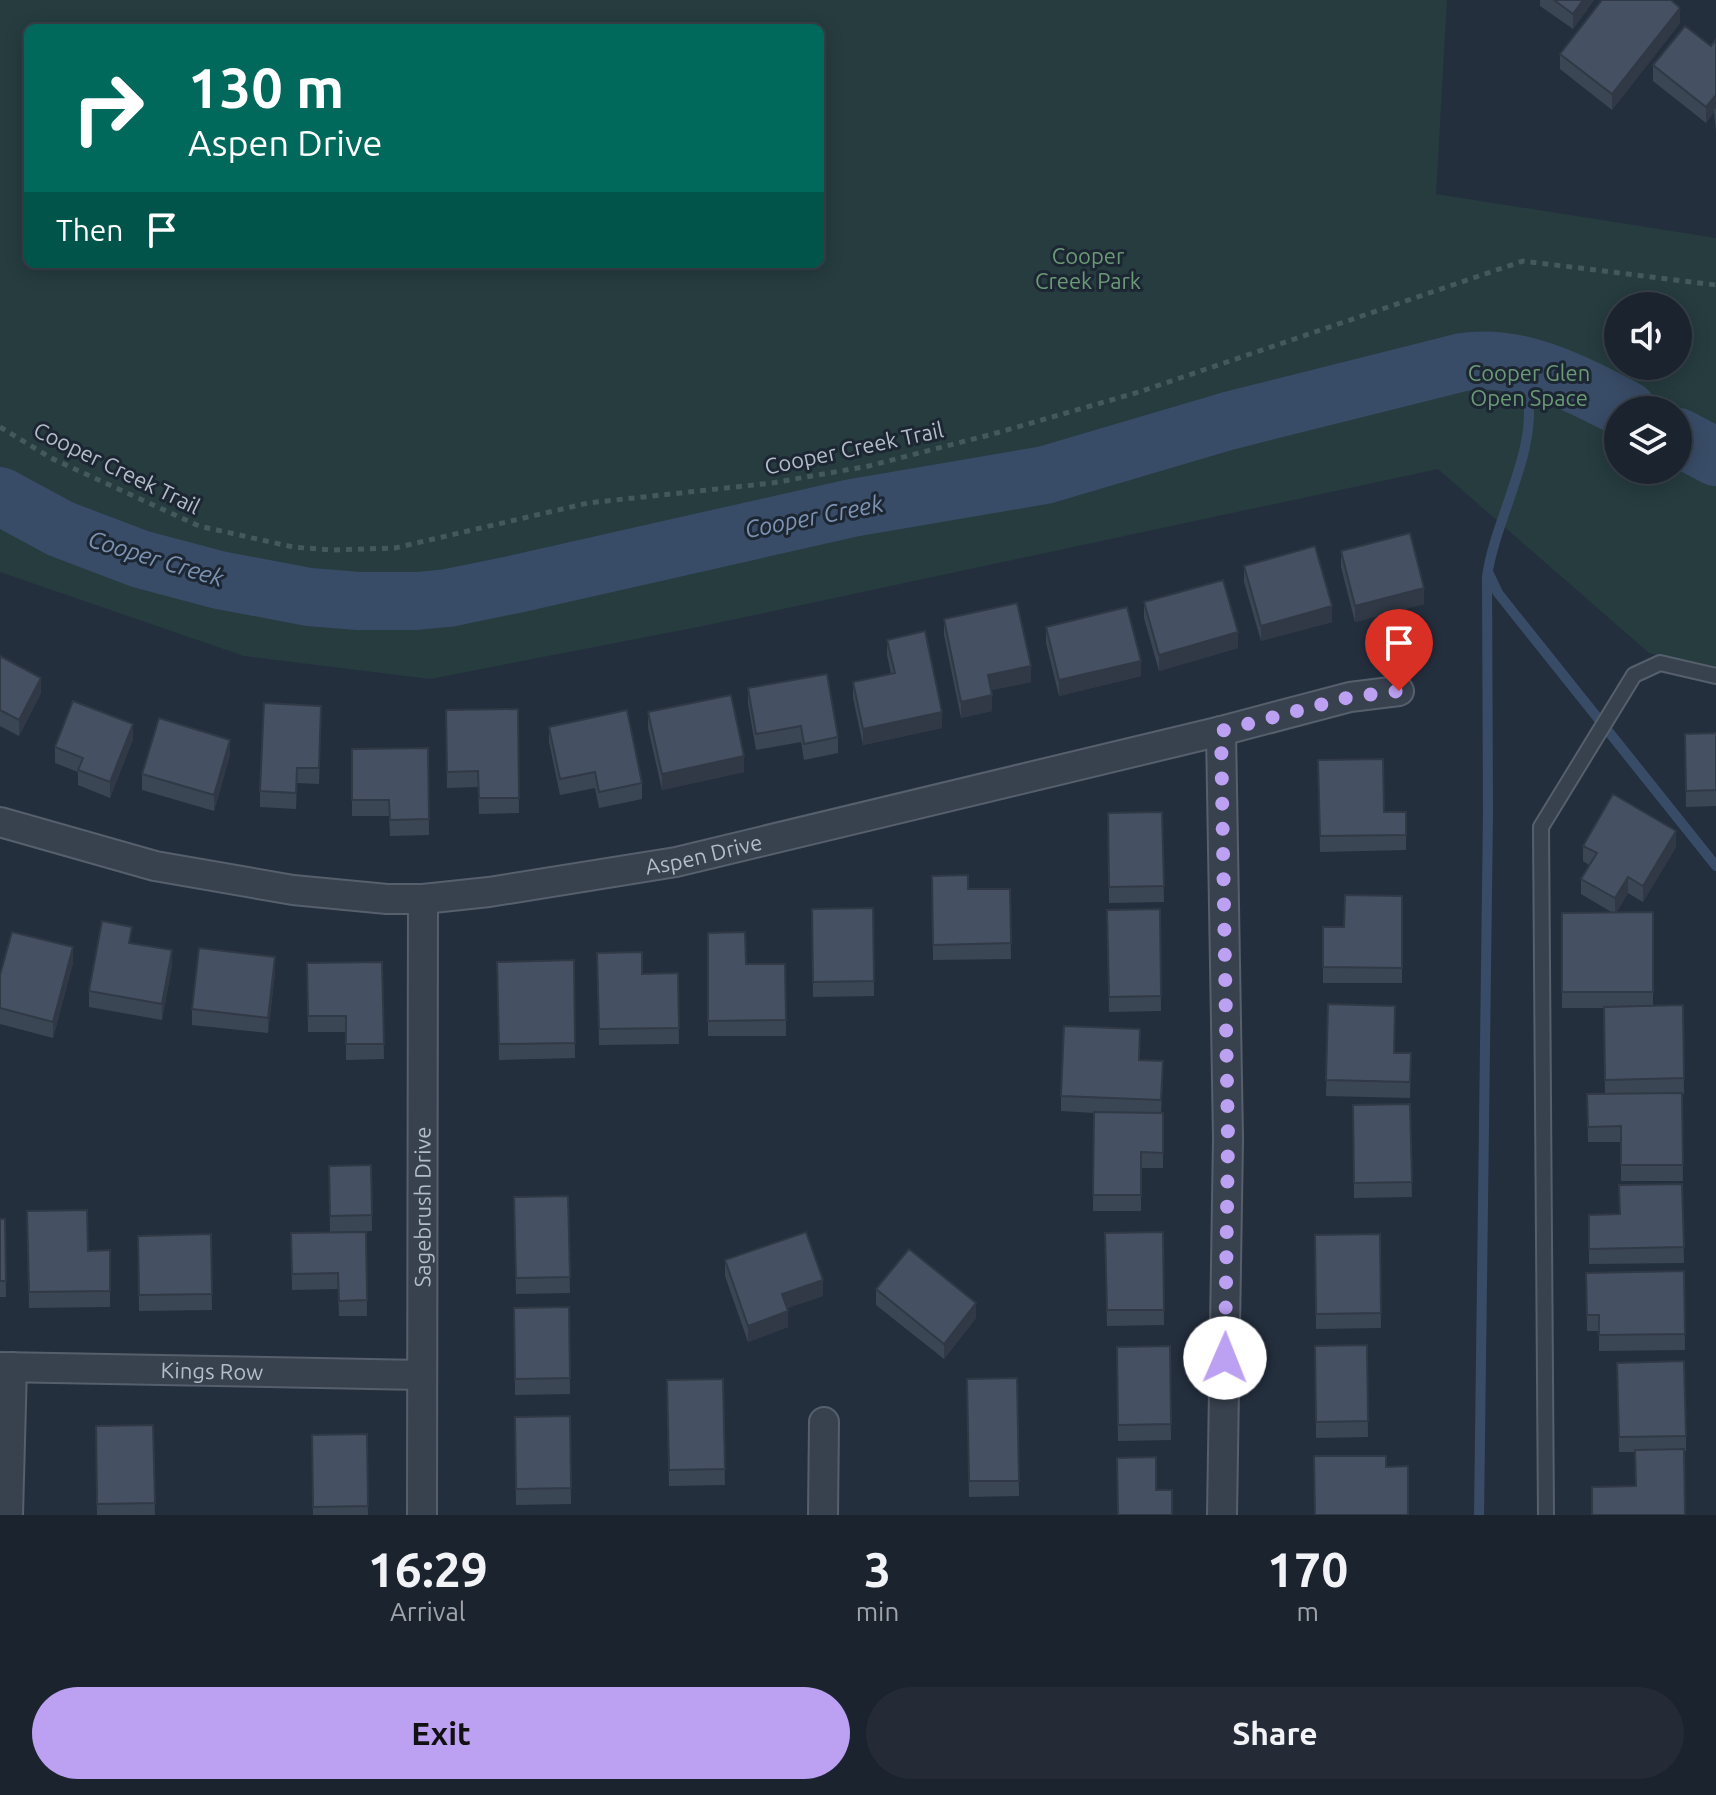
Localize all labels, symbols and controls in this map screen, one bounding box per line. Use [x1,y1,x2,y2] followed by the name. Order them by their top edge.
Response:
[56,56,160,160] icon: right
[188,56,344,119] text: 130 m
[188,122,382,163] text: Aspen Drive
[140,208,184,252] icon: arrive
[56,213,124,247] text: Then
[1035,243,1141,293] park label: Cooper Creek Park
[1604,292,1692,484] map controls
[1604,292,1692,380] button: sound
[1468,360,1590,410] park label: Cooper Glen Open Space
[1604,396,1692,484] button: layers
[30,416,205,519] street label: Cooper Creek Trail
[762,416,946,479] street label: Cooper Creek Trail
[742,490,886,543] water label: Cooper Creek
[85,525,228,592] water label: Cooper Creek
[1365,609,1433,691] pin
[1377,621,1421,665] icon: arrive
[644,829,764,879] street label: Aspen Drive
[409,1127,435,1287] street label: Sagebrush Drive
[1183,1316,1267,1400] position arrow
[160,1357,264,1384] street label: Kings Row
[368,1542,488,1596] text: 16:29
[864,1542,891,1596] text: 3
[1267,1542,1348,1596] text: 170
[390,1597,466,1626] text: Arrival
[856,1597,899,1626] text: min
[1296,1597,1319,1626] text: m
[32,1687,850,1779] button: Exit
[866,1687,1684,1779] button: Share

